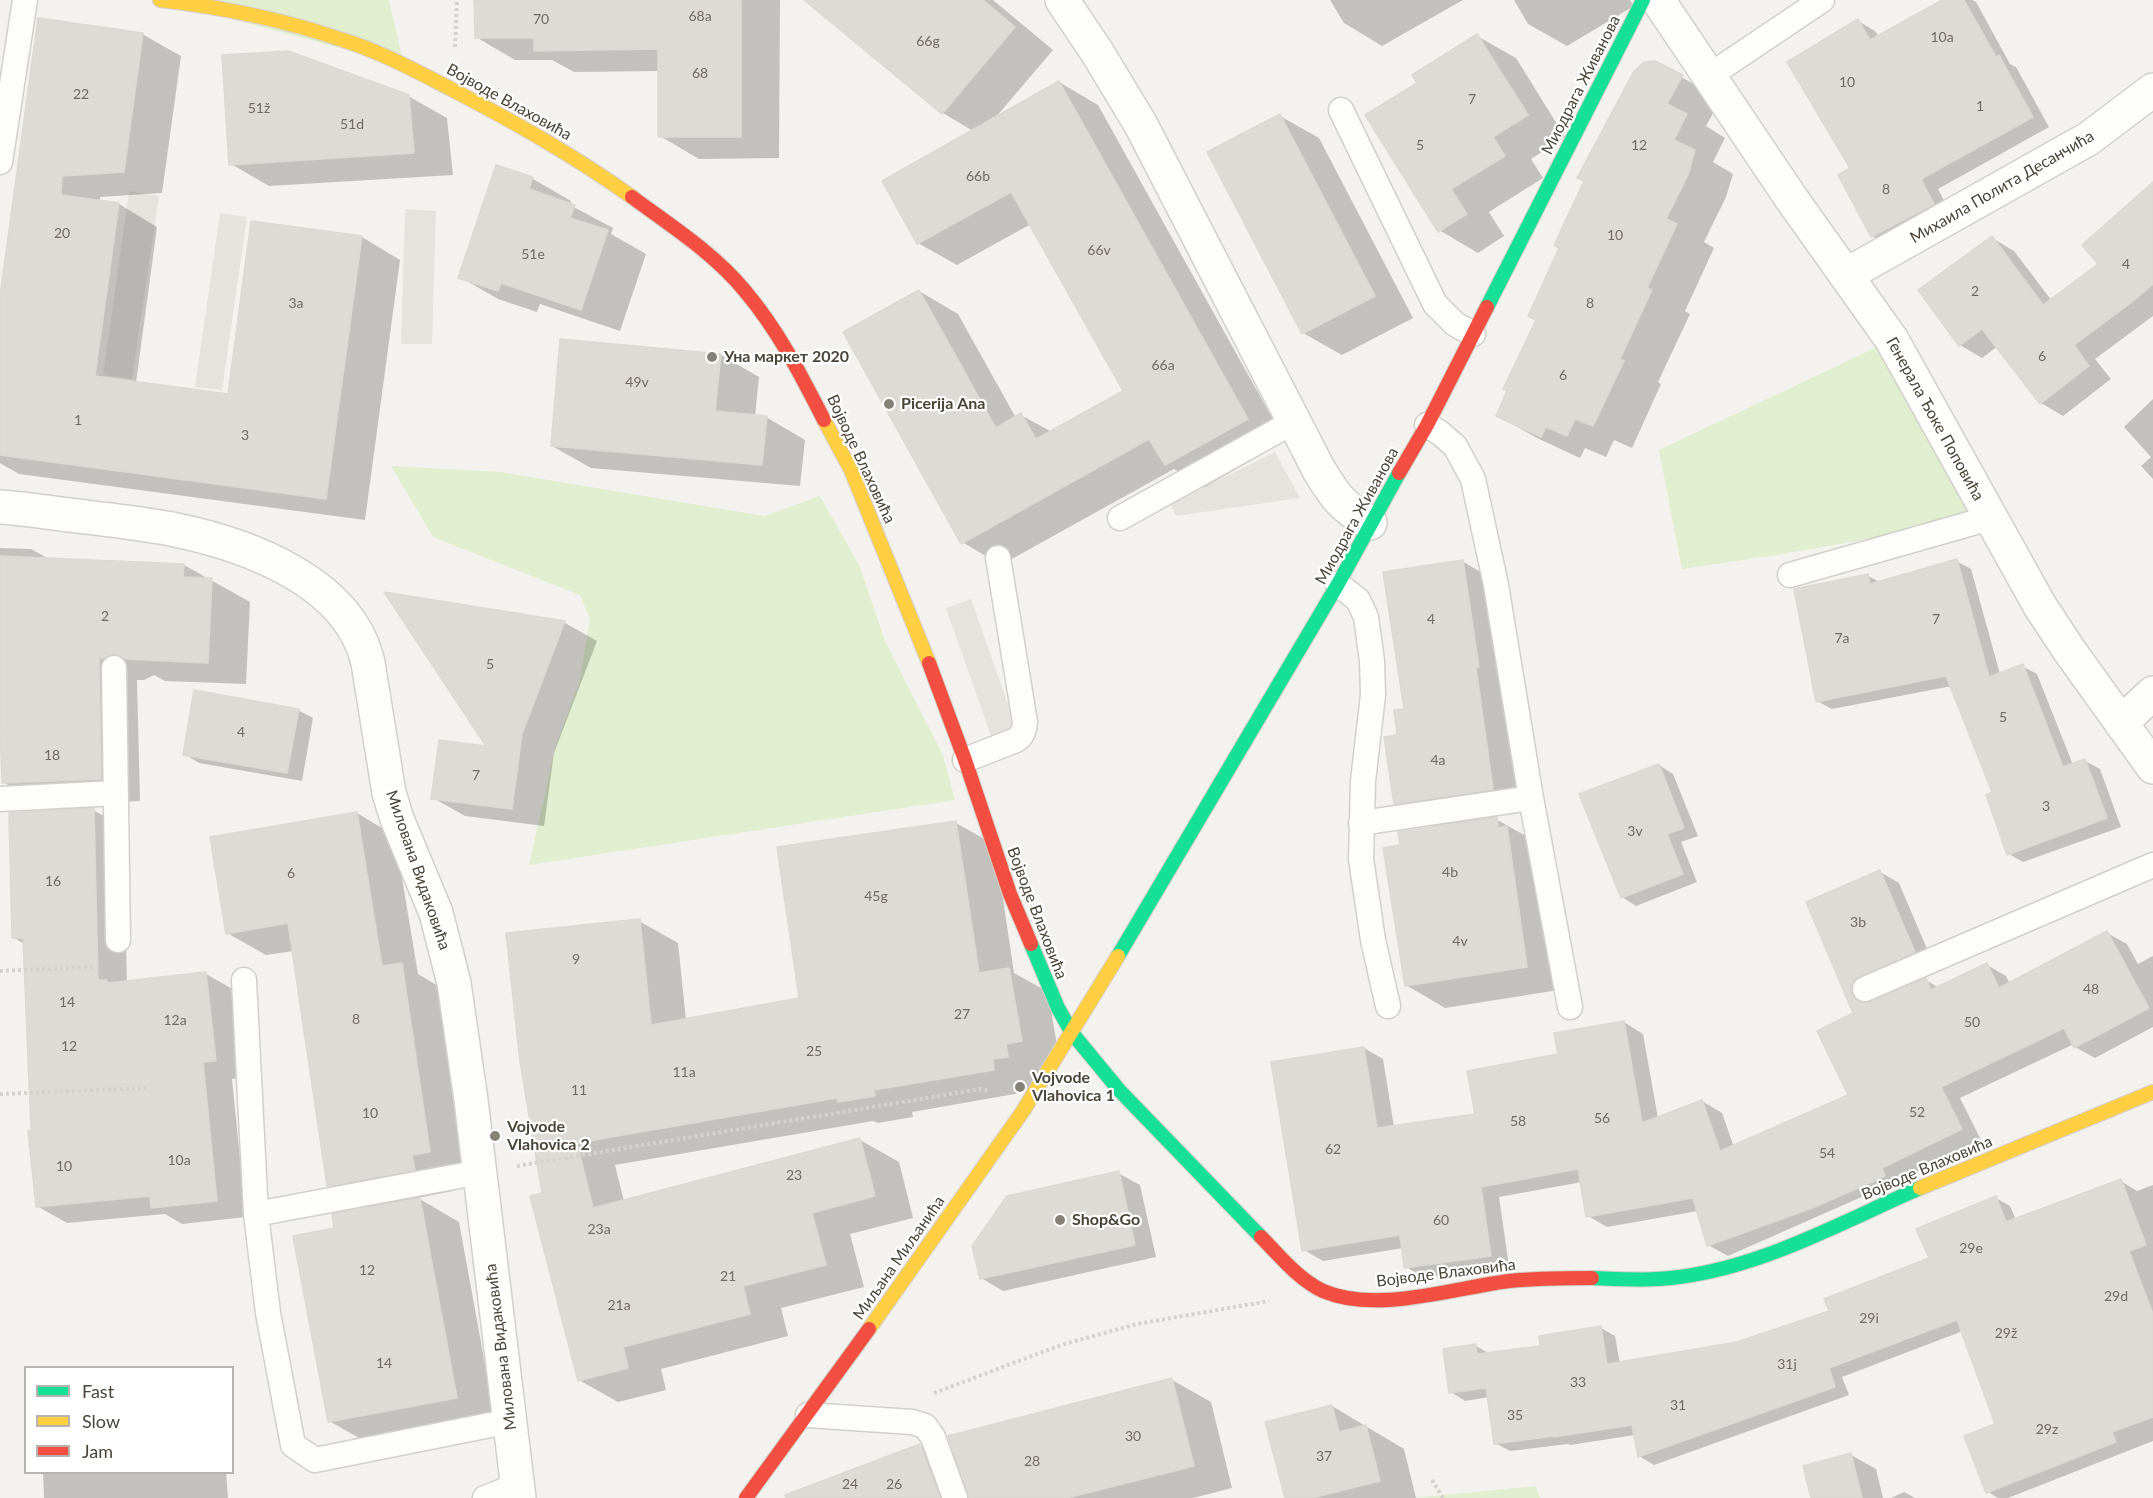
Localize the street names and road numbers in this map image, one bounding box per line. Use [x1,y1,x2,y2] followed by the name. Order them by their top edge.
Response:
[1538,12,1624,158] street label: Миодрага Живанова
[443,60,575,144] street label: Војводе Влаховића
[1907,126,2097,248] street label: Михаила Полита Десанчића
[1882,334,1988,504] street label: Генерала Ђоке Поповића
[823,391,899,527] street label: Војводе Влаховића
[1311,444,1403,588] street label: Миодрага Живанова
[382,788,454,952] street label: Милована Видаковића
[1003,844,1071,982] street label: Војводе Влаховића
[1859,1132,1995,1204] street label: Војводе Влаховића
[849,1192,949,1324] street label: Миљана Миљанића
[1375,1255,1517,1291] street label: Војводе Влаховића
[481,1263,521,1431] street label: Милована Видаковића

